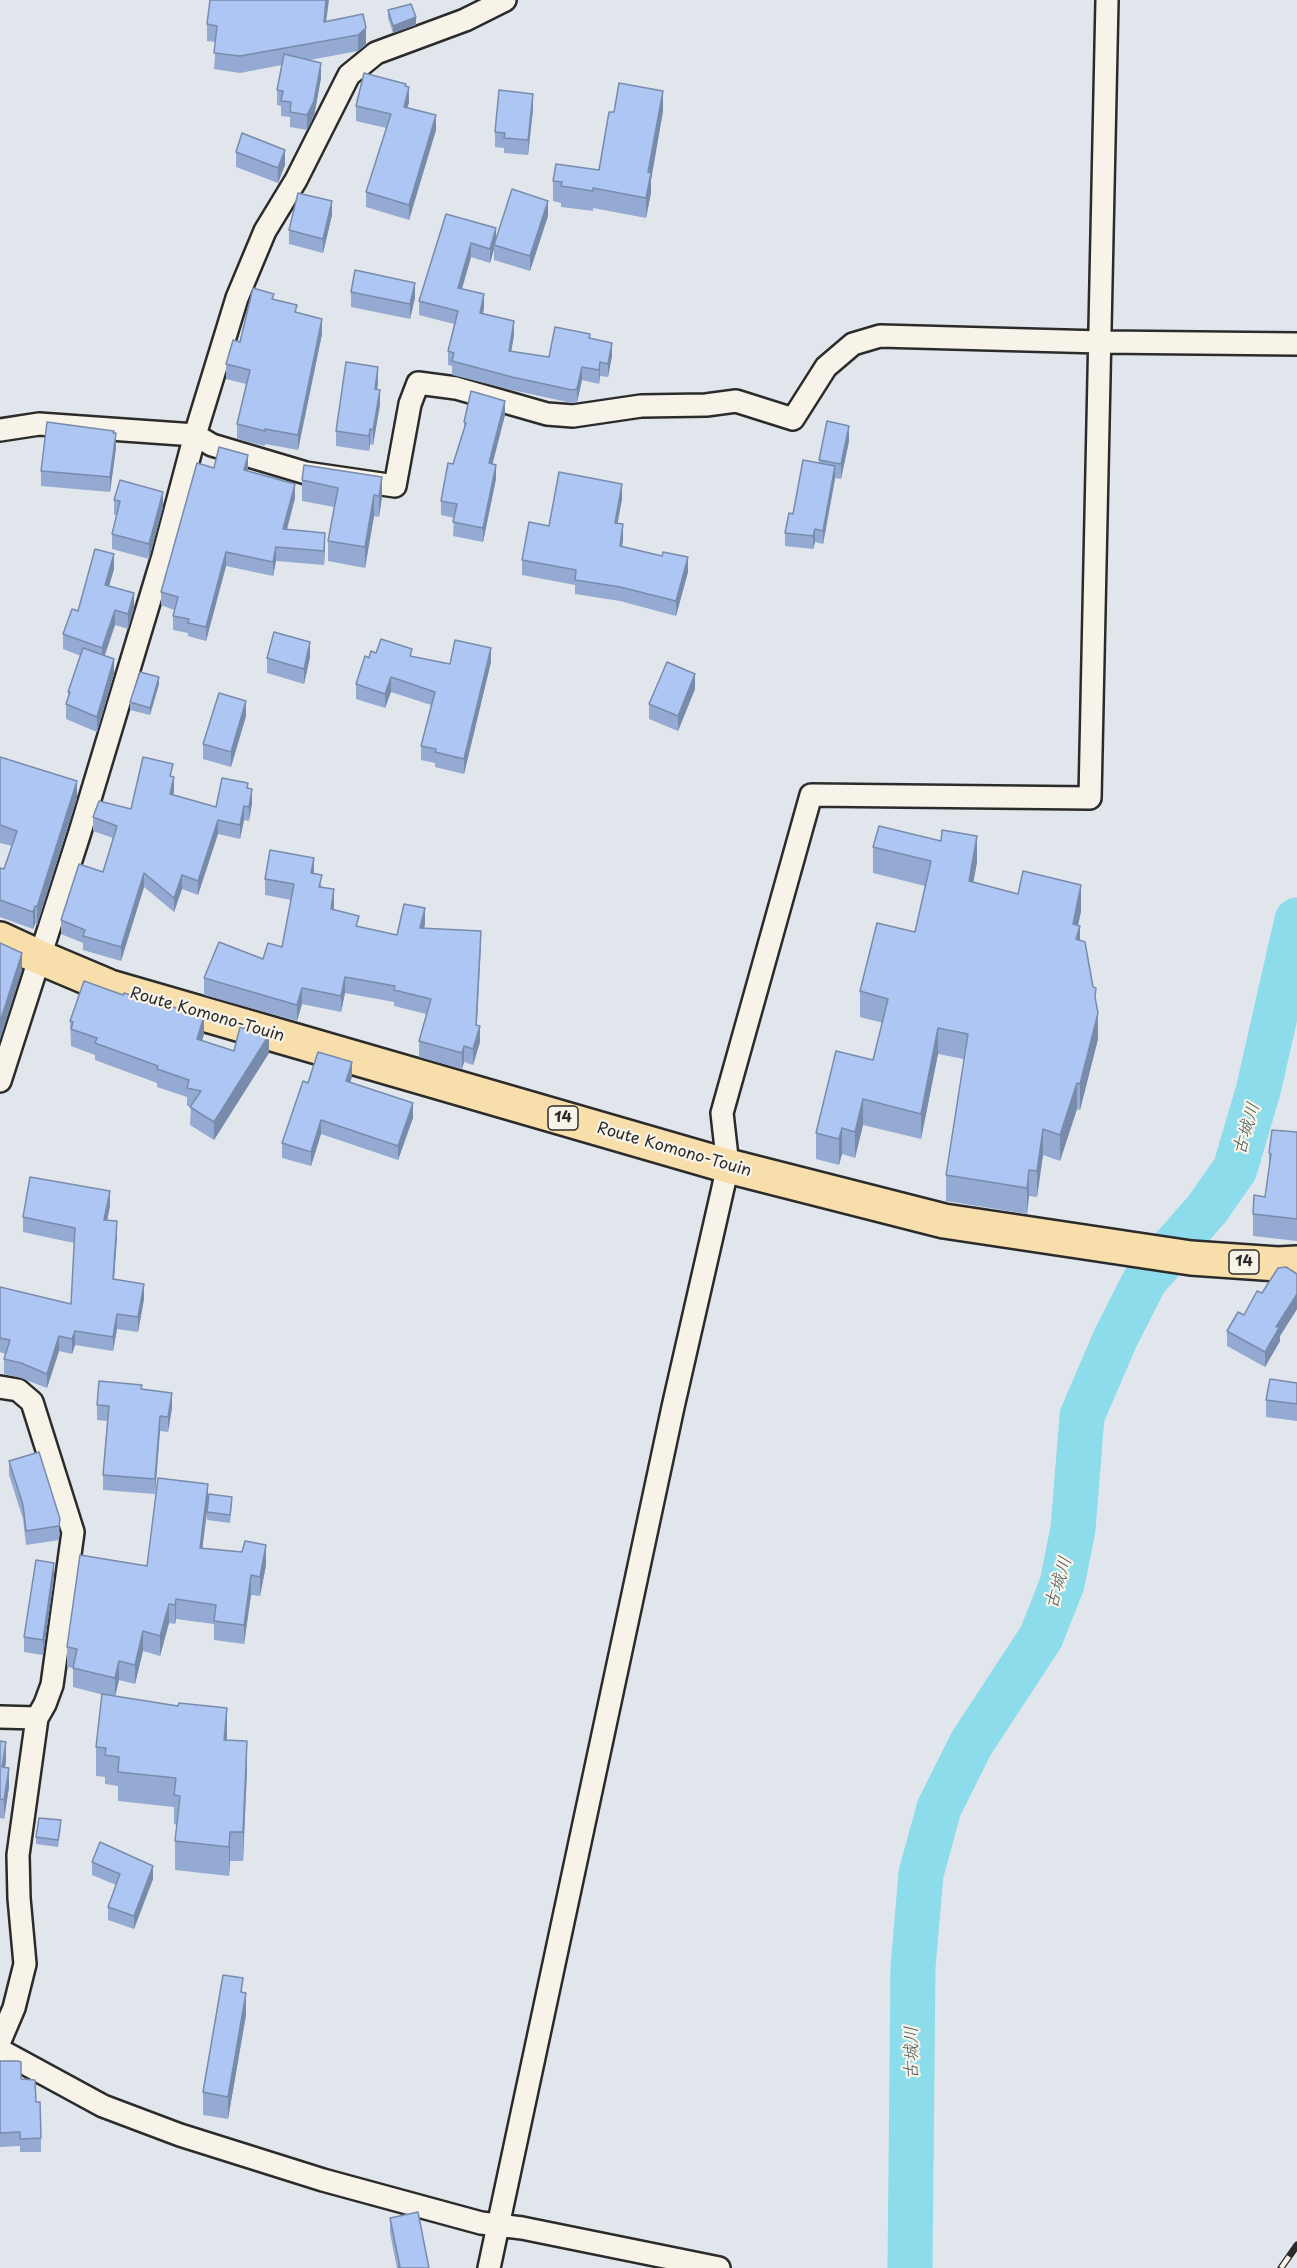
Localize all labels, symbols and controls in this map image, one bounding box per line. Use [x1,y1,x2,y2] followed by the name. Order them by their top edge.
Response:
[127,984,287,1046] street label: Route Komono-Touin
[1229,1100,1265,1158] water label: 古城川
[548,1106,578,1130] road number: 14
[594,1119,754,1181] street label: Route Komono-Touin
[1229,1250,1259,1274] road number: 14
[1041,1554,1077,1612] water label: 古城川
[901,2026,923,2080] water label: 古城川

